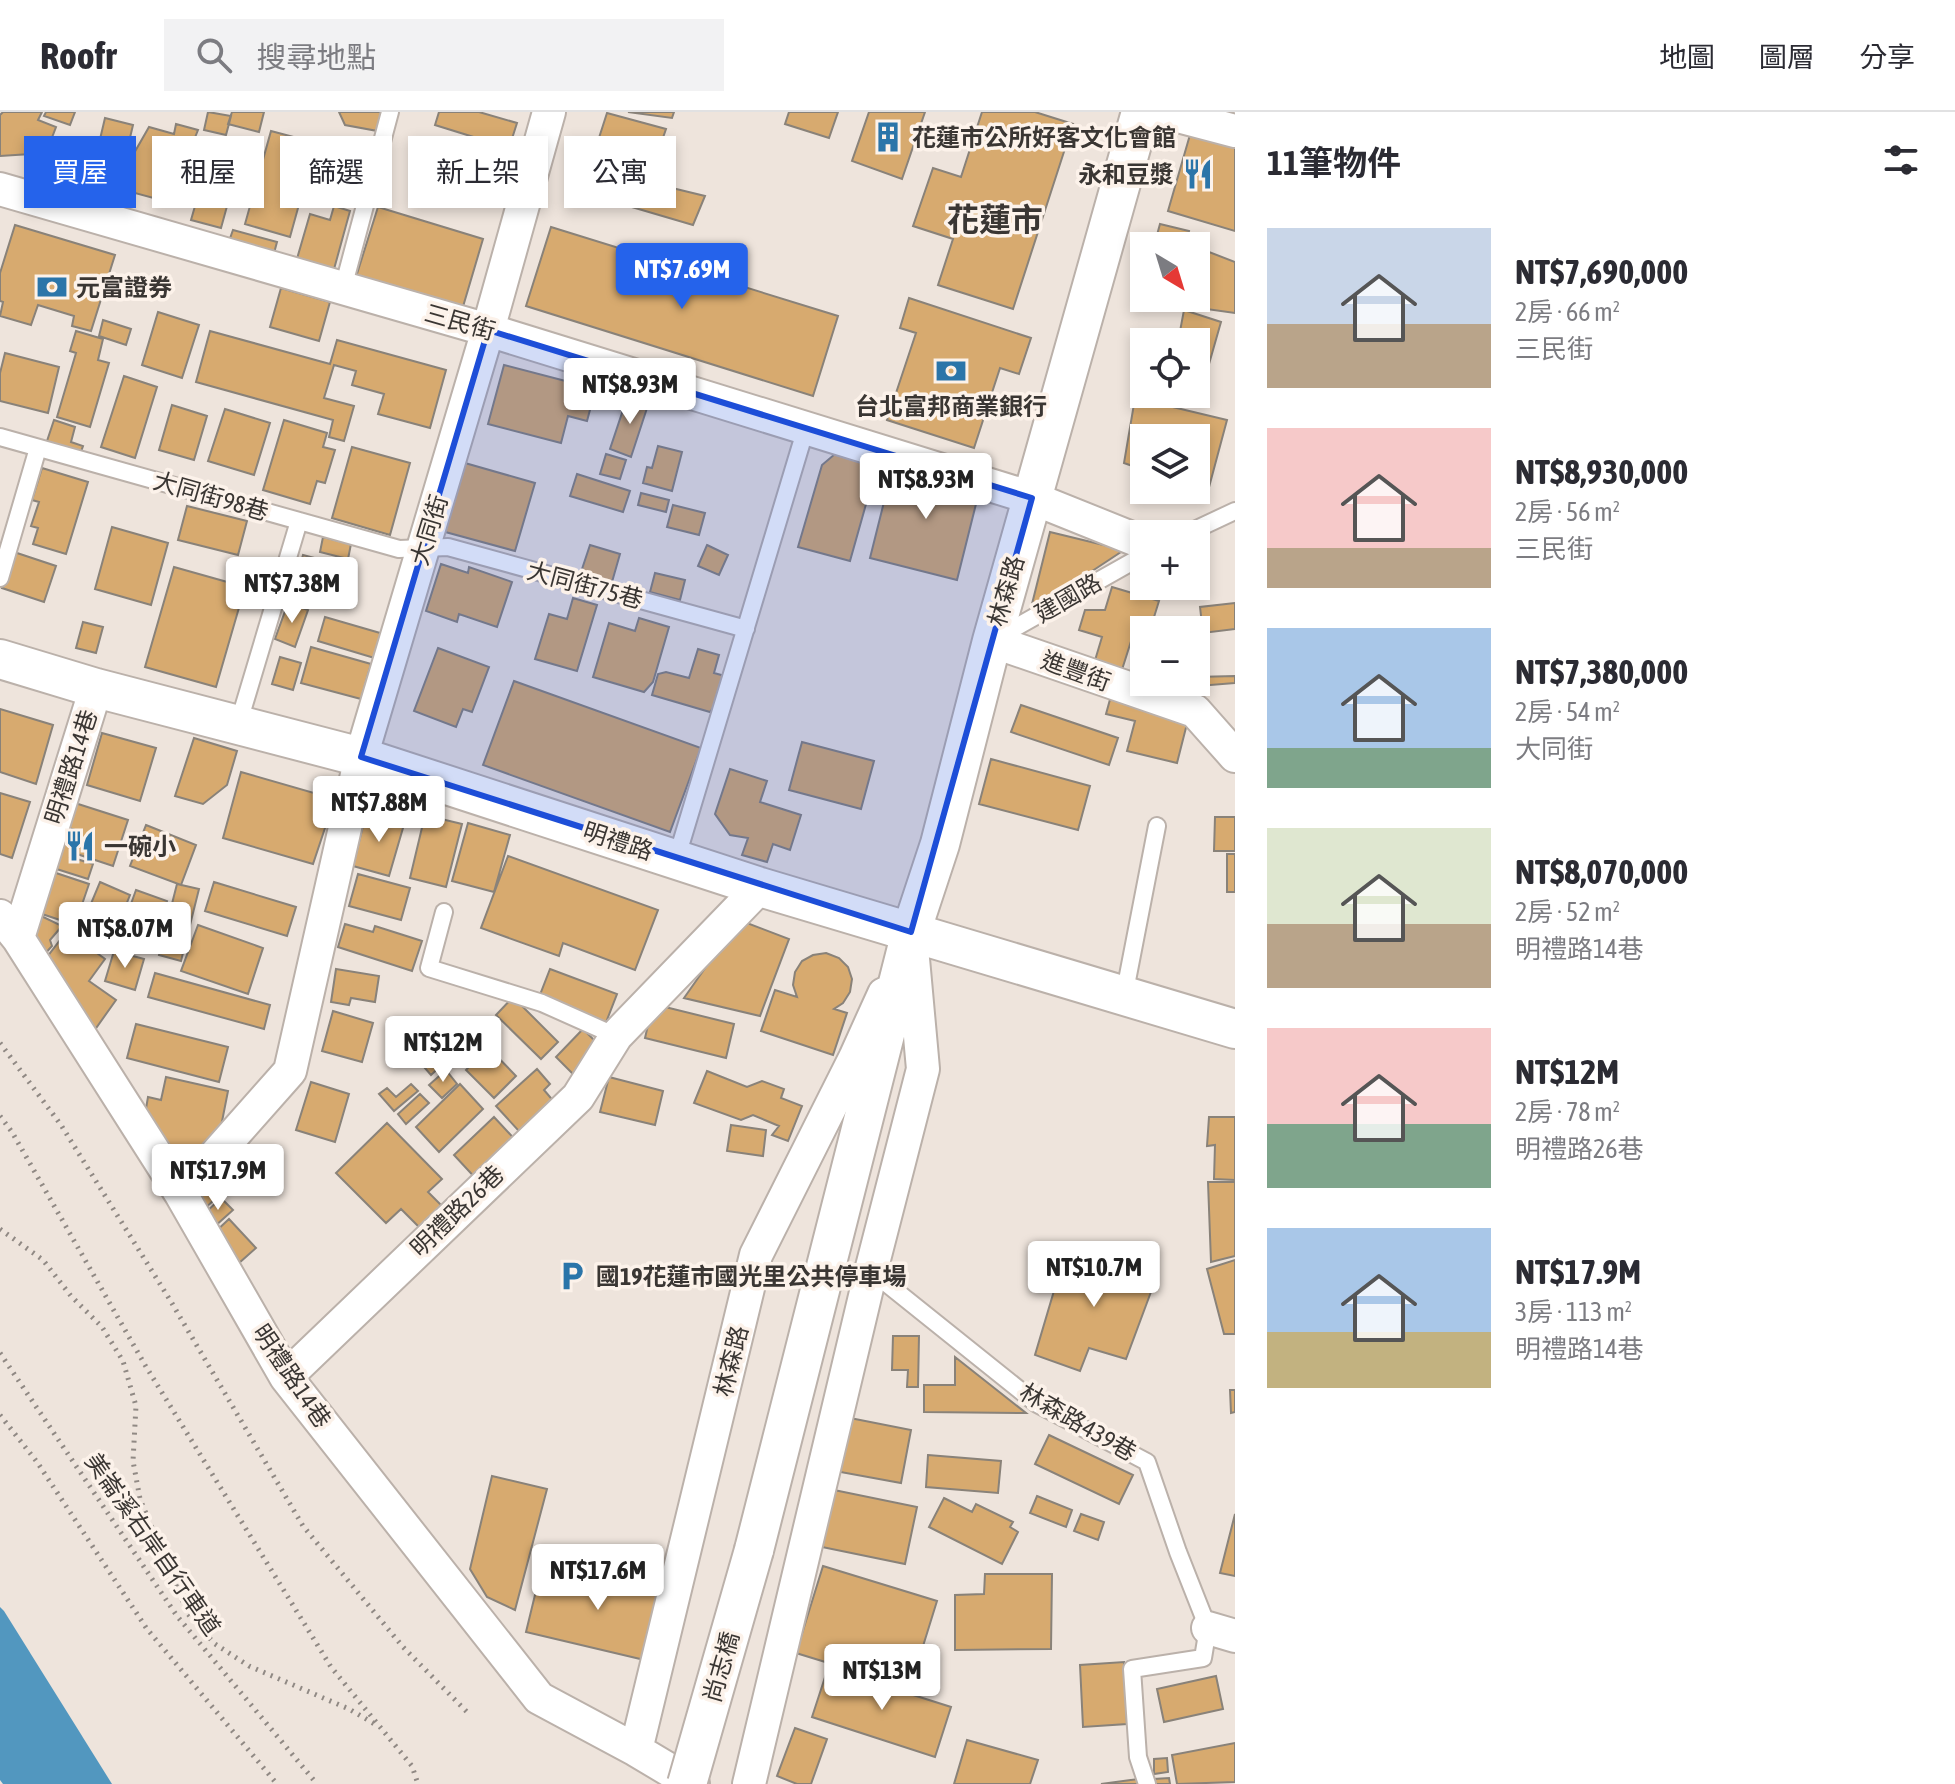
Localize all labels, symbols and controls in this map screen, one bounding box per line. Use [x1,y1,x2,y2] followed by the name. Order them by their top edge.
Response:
[164,19,724,91] search box
[192,33,236,77] icon: search
[40,34,116,77] text: Roofr
[256,40,376,74] text: 搜尋地點
[1659,41,1715,73] text: 地圖
[1759,41,1815,73] text: 圖層
[1859,41,1915,73] text: 分享
[871,120,905,154] building icon: 花蓮市公所好客文化會館
[912,124,1176,151] place label: 花蓮市公所好客文化會館
[24,136,136,208] chip: 買屋
[152,136,264,208] chip: 租屋
[280,136,392,208] chip: 篩選
[408,136,548,208] chip: 新上架
[564,136,676,208] chip: 公寓
[1879,138,1923,182] icon: filters
[1267,143,1401,182] text: 11筆物件
[1181,157,1215,191] restaurant icon: 永和豆漿
[1078,161,1174,188] place label: 永和豆漿
[947,201,1043,238] district label: 花蓮市
[1130,232,1210,312] north arrow
[1130,232,1210,696] map controls
[599,243,765,311] pin: NT$7.69M
[1515,252,1688,291] text: NT$7,690,000
[634,254,730,284] text: NT$7.69M
[1331,260,1427,356] icon: home
[35,270,69,304] bank icon: 元富證券
[76,274,172,301] place label: 元富證券
[1515,297,1620,327] text: 2房 · 66 m²
[422,299,498,345] street label: 三民街
[1130,328,1210,408] button: locate
[1515,334,1593,364] text: 三民街
[934,354,968,388] bank icon: 台北富邦商業銀行
[547,358,713,426] pin: NT$8.93M
[582,369,678,399] text: NT$8.93M
[855,393,1047,420] place label: 台北富邦商業銀行
[1130,424,1210,504] button: layers
[1515,452,1688,491] text: NT$8,930,000
[843,453,1009,521] pin: NT$8.93M
[1331,460,1427,556] icon: home
[878,464,974,494] text: NT$8.93M
[150,467,272,525] street label: 大同街98巷
[406,492,452,568] street label: 大同街
[1515,497,1620,527] text: 2房 · 56 m²
[1130,520,1210,600] button: +
[1515,534,1593,564] text: 三民街
[983,553,1029,629] street label: 林森路
[209,557,375,625] pin: NT$7.38M
[524,557,646,613] street label: 大同街75巷
[244,568,340,598] text: NT$7.38M
[1030,568,1106,628] street label: 建國路
[1130,616,1210,696] button: −
[1038,646,1114,696] street label: 進豐街
[1515,652,1688,691] text: NT$7,380,000
[1331,660,1427,756] icon: home
[1515,697,1620,727] text: 2房 · 54 m²
[40,706,102,828] street label: 明禮路14巷
[1515,734,1593,764] text: 大同街
[296,776,462,844] pin: NT$7.88M
[331,787,427,817] text: NT$7.88M
[580,817,656,865] street label: 明禮路
[63,829,97,863] restaurant icon: 一碗小
[104,833,176,860] place label: 一碗小
[1515,852,1688,891] text: NT$8,070,000
[1331,860,1427,956] icon: home
[1515,897,1620,927] text: 2房 · 52 m²
[42,902,208,970] pin: NT$8.07M
[77,913,173,943] text: NT$8.07M
[1515,934,1643,964] text: 明禮路14巷
[378,1016,508,1084] pin: NT$12M
[403,1027,483,1057] text: NT$12M
[1515,1052,1619,1091] text: NT$12M
[1331,1060,1427,1156] icon: home
[1515,1097,1620,1127] text: 2房 · 78 m²
[1515,1134,1643,1164] text: 明禮路26巷
[135,1144,301,1212] pin: NT$17.9M
[170,1155,266,1185] text: NT$17.9M
[405,1160,509,1262] street label: 明禮路26巷
[1011,1241,1177,1309] pin: NT$10.7M
[1046,1252,1142,1282] text: NT$10.7M
[1515,1252,1641,1291] text: NT$17.9M
[555,1259,589,1293] parking icon: 國19花蓮市國光里公共停車場
[1331,1260,1427,1356] icon: home
[596,1263,907,1290] place label: 國19花蓮市國光里公共停車場
[1515,1297,1632,1327] text: 3房 · 113 m²
[248,1319,336,1433] street label: 明禮路14巷
[709,1323,753,1399] street label: 林森路
[1515,1334,1643,1364] text: 明禮路14巷
[1015,1378,1141,1466] street label: 林森路439巷
[80,1448,226,1640] street label: 美崙溪右岸自行車道
[515,1544,681,1612] pin: NT$17.6M
[550,1555,646,1585] text: NT$17.6M
[698,1629,744,1705] street label: 尚志橋
[817,1644,947,1712] pin: NT$13M
[842,1655,922,1685] text: NT$13M

